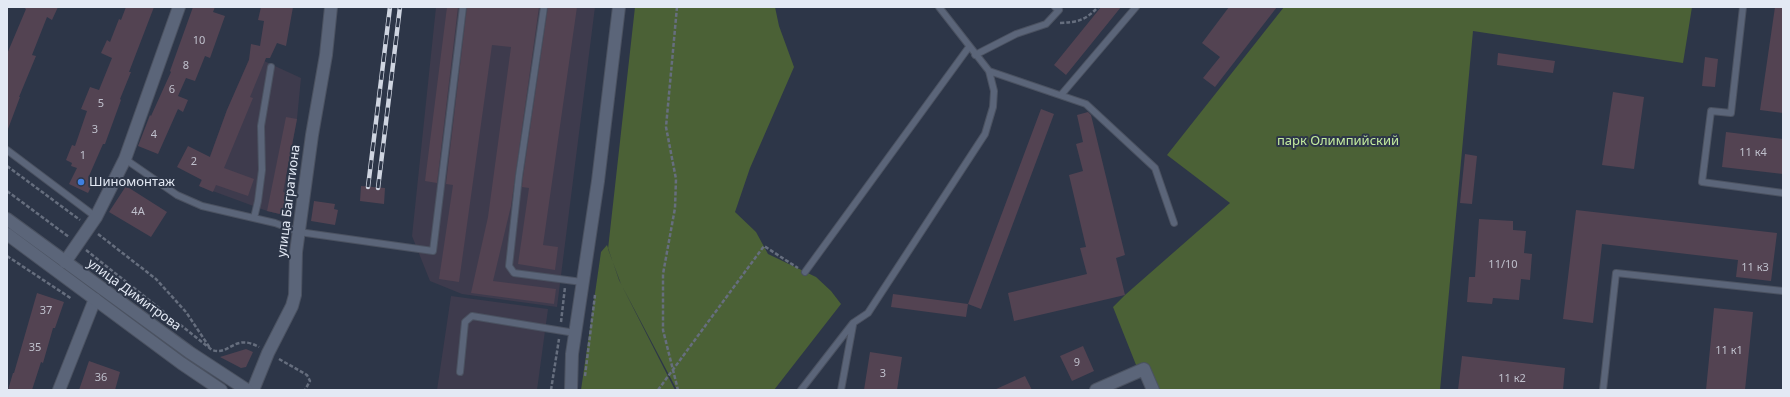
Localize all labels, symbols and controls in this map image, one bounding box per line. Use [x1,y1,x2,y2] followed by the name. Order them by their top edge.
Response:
[193,34,205,48] house number: 10
[183,59,189,73] house number: 8
[169,83,175,97] house number: 6
[98,97,104,111] house number: 5
[92,123,98,137] house number: 3
[151,128,157,142] house number: 4
[1277,133,1399,149] park label: парк Олимпийский
[274,144,304,258] street label: улица Багратиона
[1739,146,1767,160] house number: 11 к4
[80,149,86,163] house number: 1
[191,155,197,169] house number: 2
[89,174,175,190] place label: Шиномонтаж
[76,177,86,187] marker: Шиномонтаж
[131,205,145,219] house number: 4А
[84,256,184,334] street label: улица Димитрова
[1488,258,1518,272] house number: 11/10
[1741,261,1769,275] house number: 11 к3
[40,304,52,318] house number: 37
[29,341,41,355] house number: 35
[1715,344,1743,358] house number: 11 к1
[1074,356,1080,370] house number: 9
[880,367,886,381] house number: 3
[95,371,107,385] house number: 36
[1498,372,1526,386] house number: 11 к2

